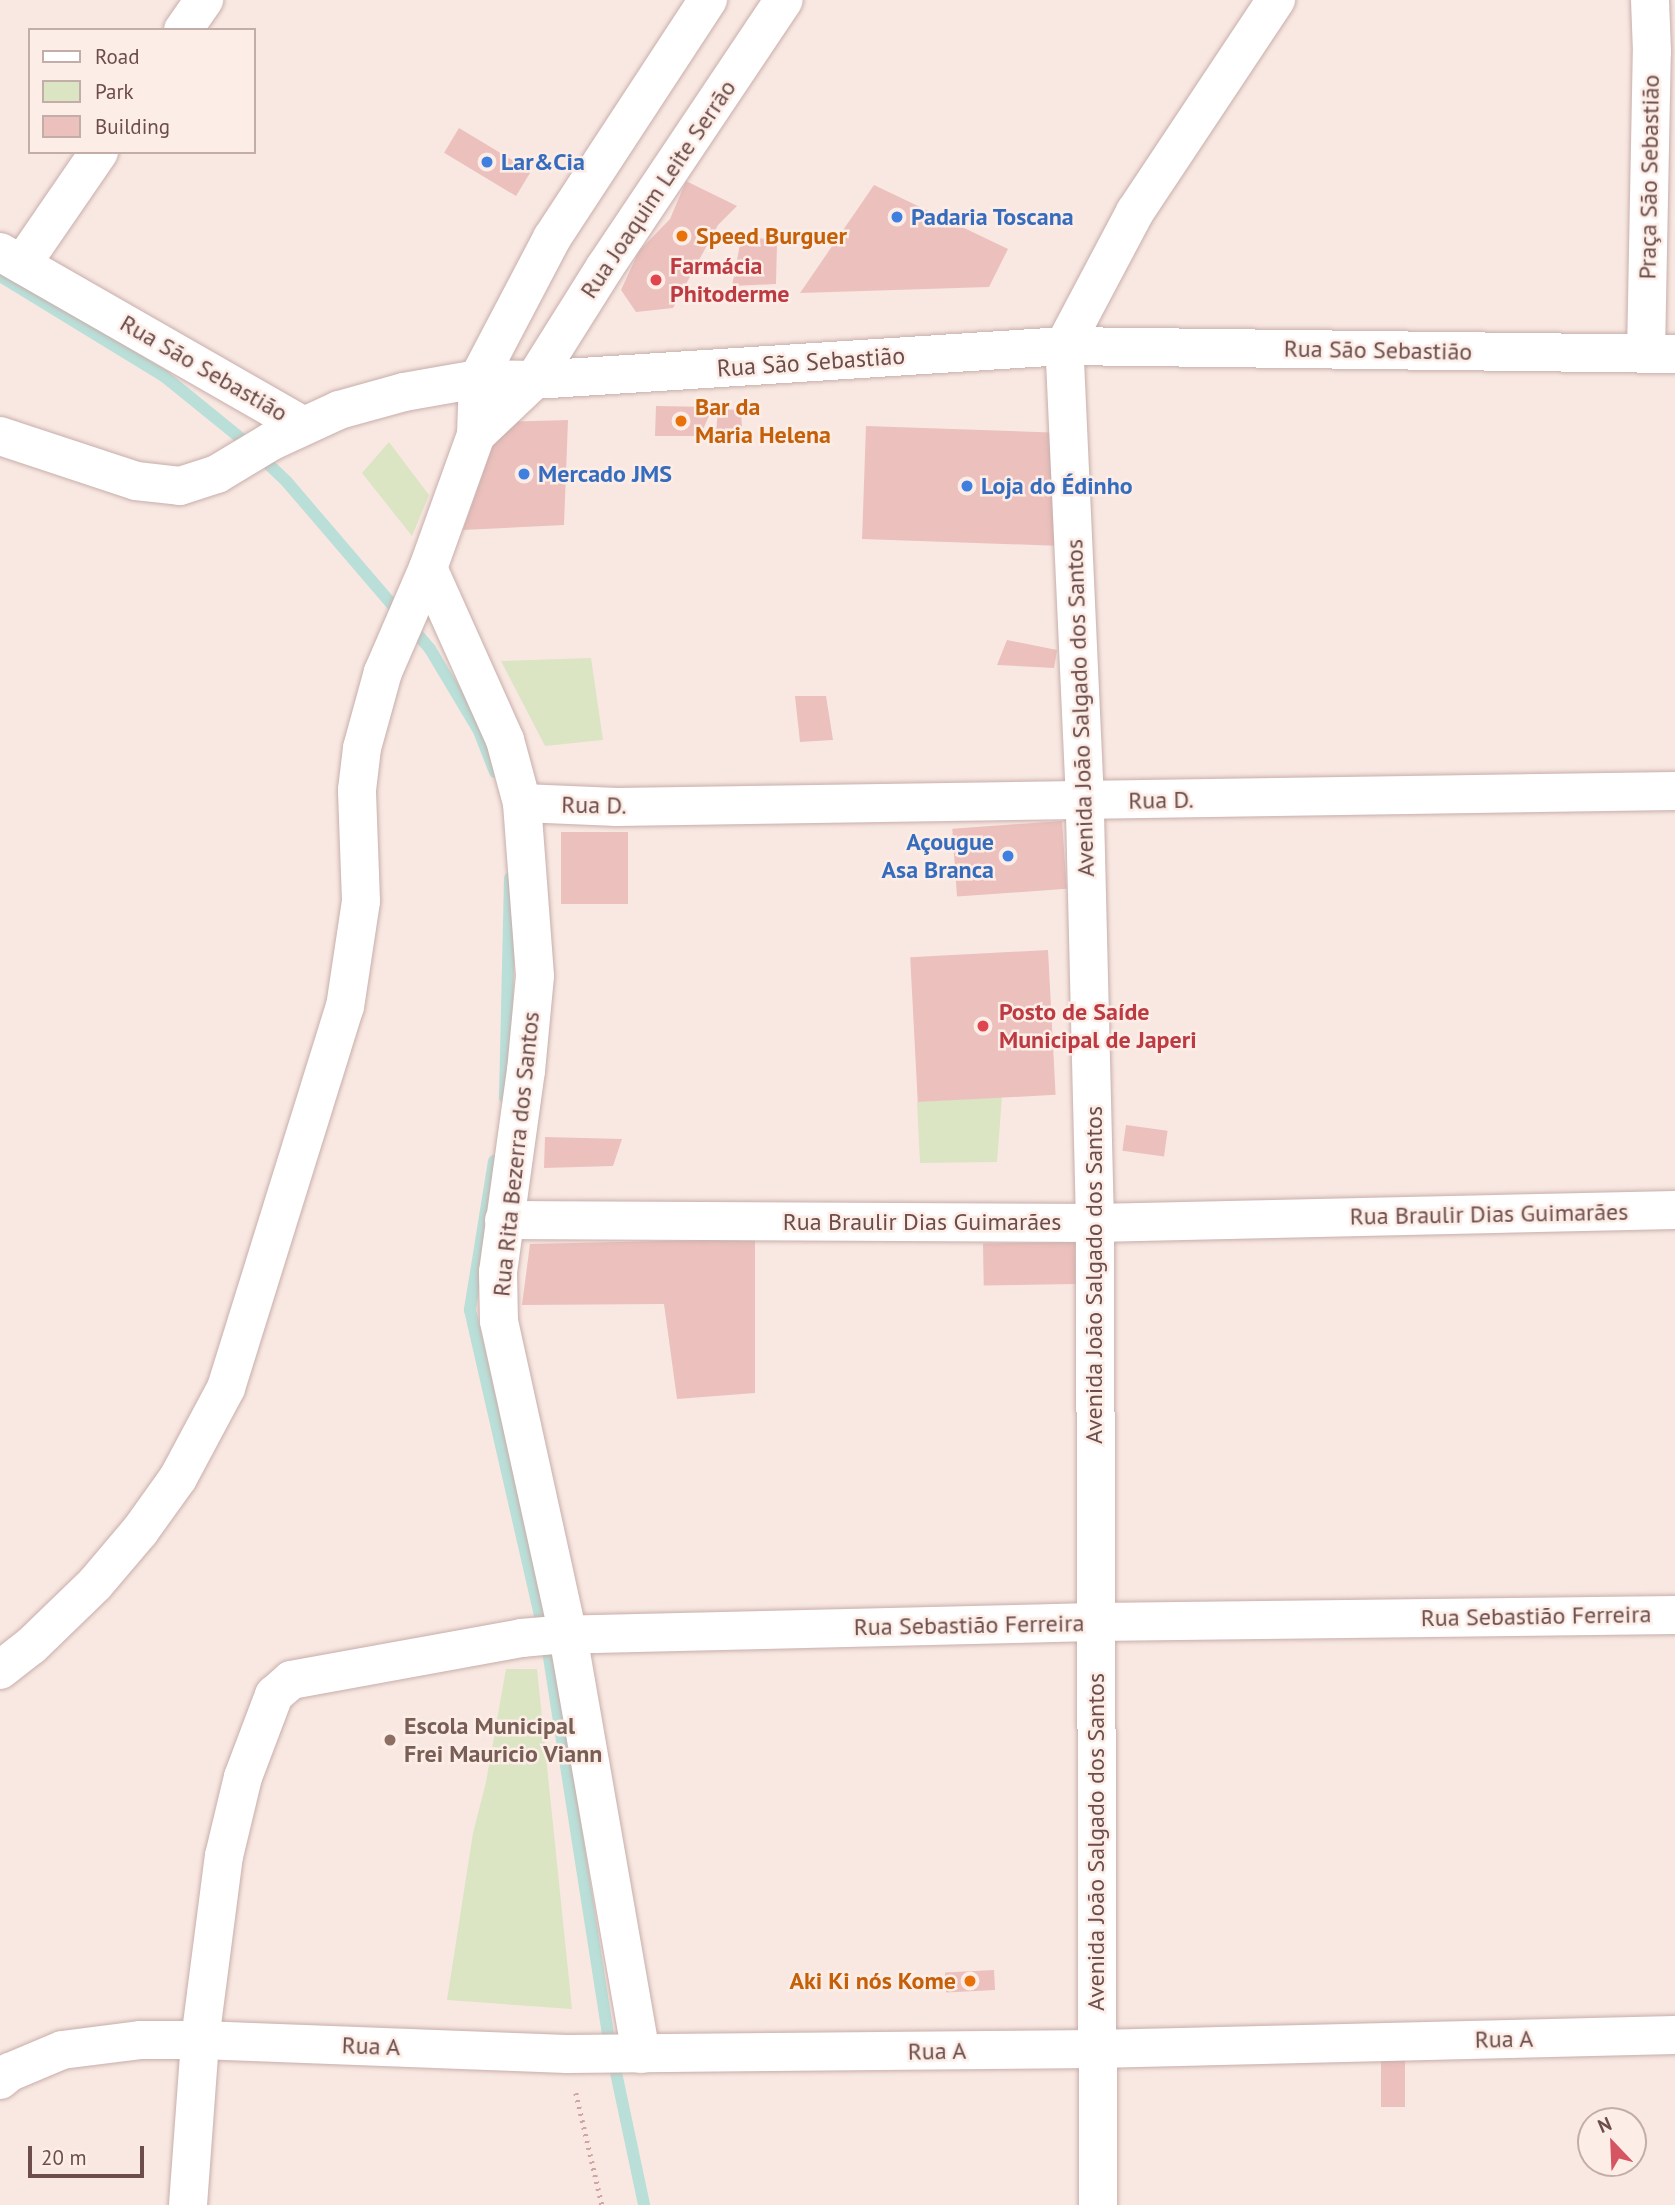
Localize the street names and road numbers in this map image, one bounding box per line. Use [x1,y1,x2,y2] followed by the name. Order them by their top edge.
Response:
[574,74,742,304] street label: Rua Joaquim Leite Serrão
[1633,74,1665,280] street label: Praça São Sebastião
[115,308,293,428] street label: Rua São Sebastião
[1284,334,1472,366] street label: Rua São Sebastião
[716,341,906,383] street label: Rua São Sebastião
[1060,539,1100,877] street label: Avenida João Salgado dos Santos
[1128,785,1194,815] street label: Rua D.
[561,790,627,820] street label: Rua D.
[487,1010,545,1298] street label: Rua Rita Bezerra dos Santos
[1080,1106,1108,1444] street label: Avenida João Salgado dos Santos
[1349,1197,1629,1231] street label: Rua Braulir Dias Guimarães
[783,1208,1061,1236] street label: Rua Braulir Dias Guimarães
[1420,1600,1652,1632] street label: Rua Sebastião Ferreira
[853,1609,1085,1641] street label: Rua Sebastião Ferreira
[1082,1673,1110,2011] street label: Avenida João Salgado dos Santos
[1474,2024,1534,2054] street label: Rua A
[341,2031,401,2061] street label: Rua A
[907,2036,967,2066] street label: Rua A

